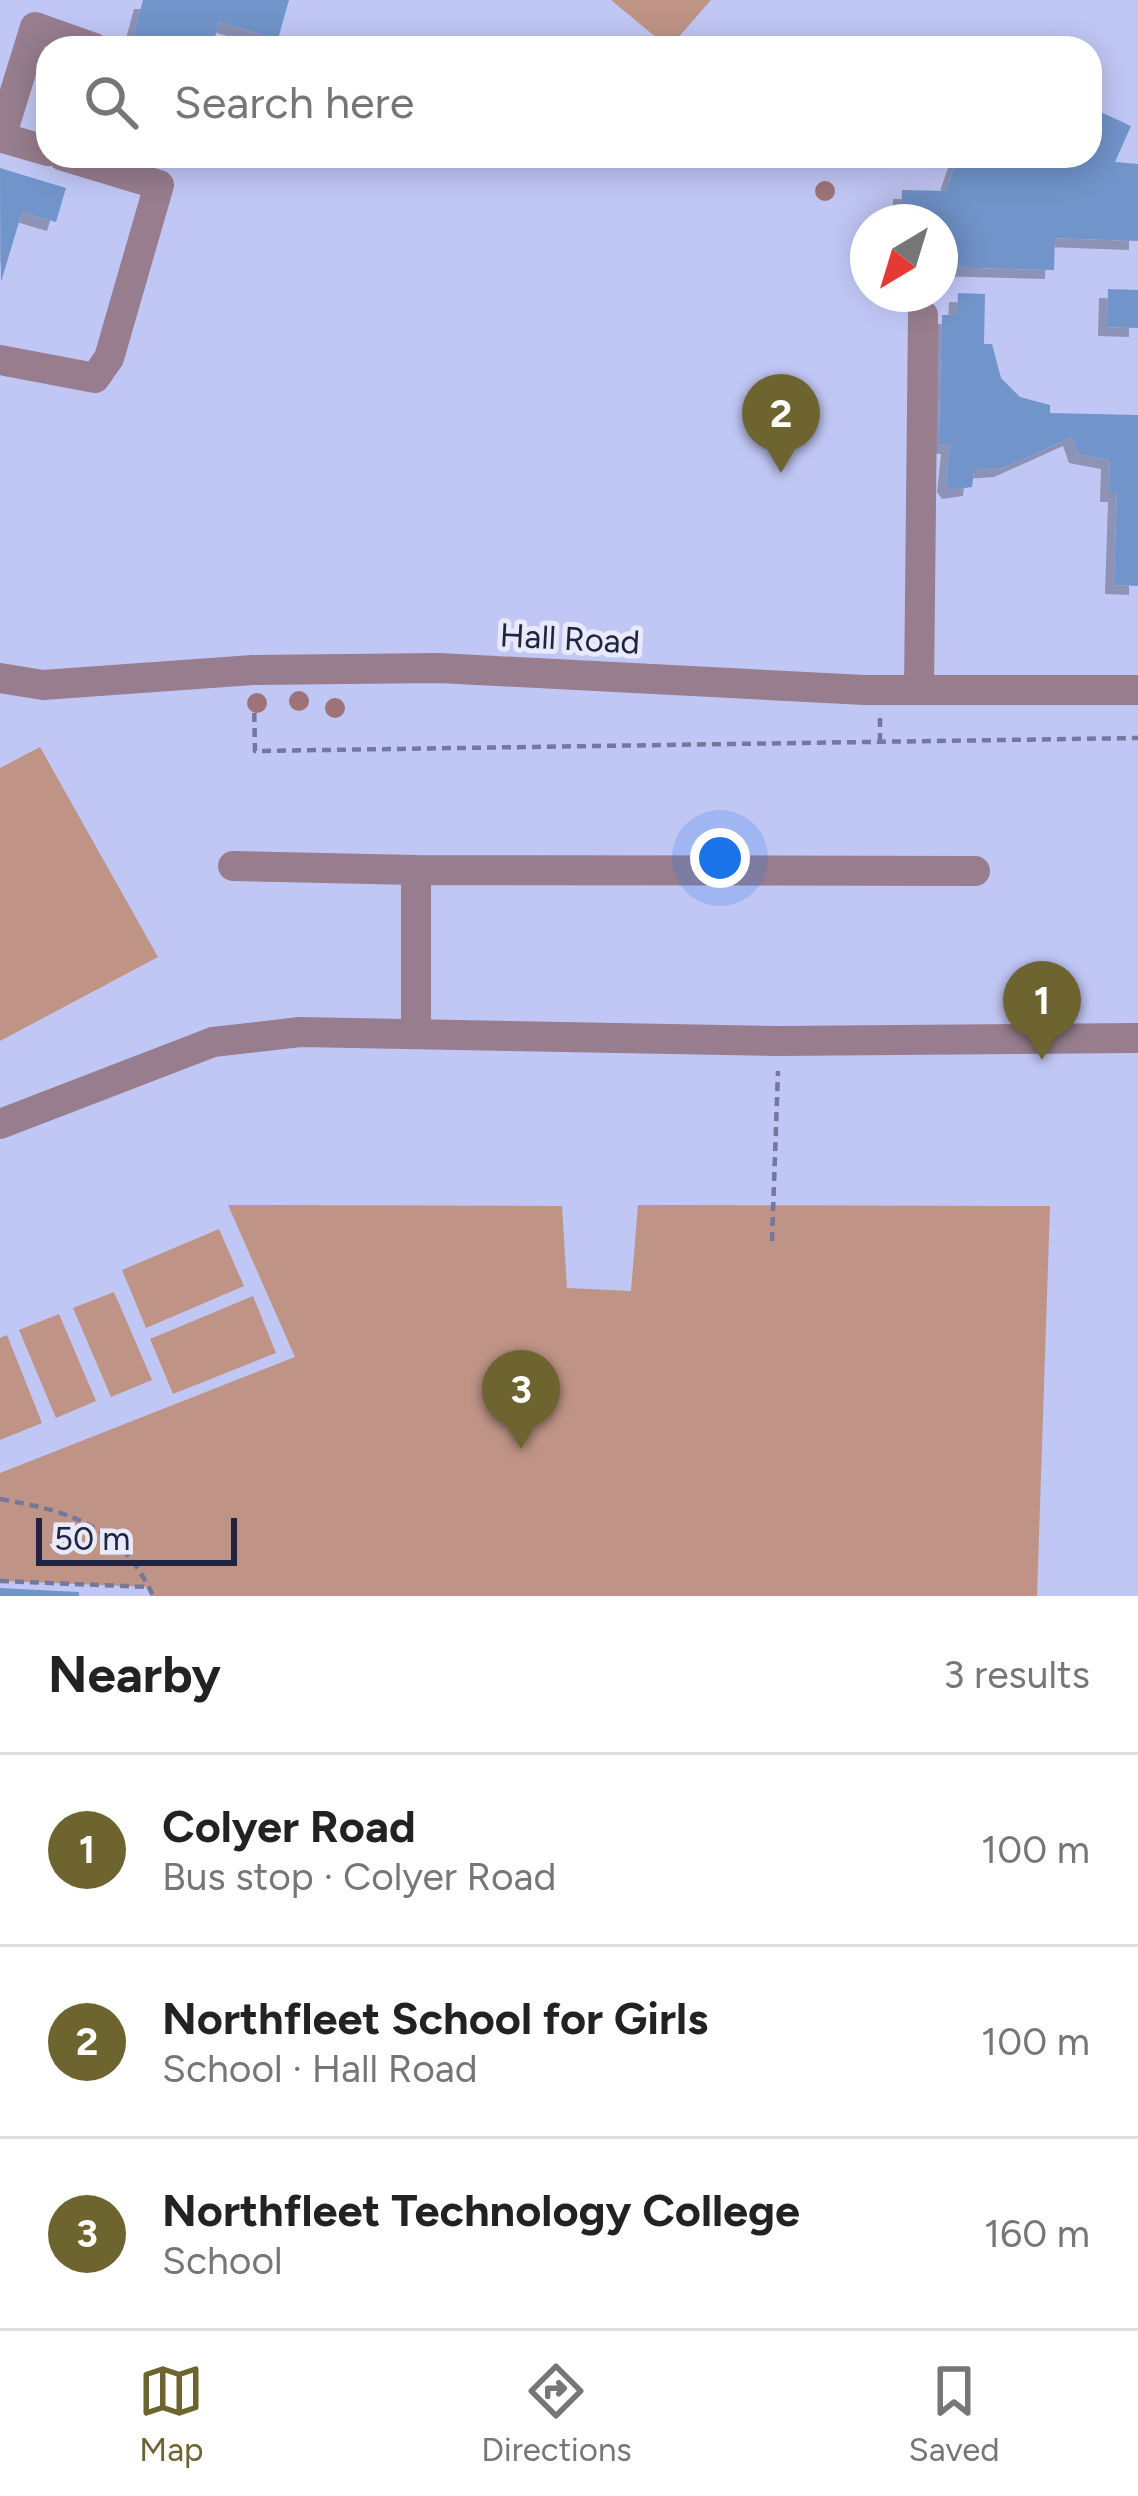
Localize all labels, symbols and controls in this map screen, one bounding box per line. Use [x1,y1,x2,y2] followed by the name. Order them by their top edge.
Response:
[36,36,1102,168] search box
[78,69,144,135] icon: search
[174,75,414,129] text: Search here
[850,204,958,312] north arrow
[742,374,820,473] pin: 2
[499,615,641,662] street label: Hall Road
[690,828,750,888] your location
[1003,961,1081,1060] pin: 1
[482,1350,560,1449] pin: 3
[36,1512,237,1565] scale bar
[54,1519,130,1558] text: 50 m
[48,1644,221,1705] text: Nearby
[943,1651,1090,1698] text: 3 results
[162,1799,416,1853] text: Colyer Road
[79,1826,95,1873] text: 1
[981,1826,1090,1873] text: 100 m
[162,1853,556,1900] text: Bus stop · Colyer Road
[162,1991,708,2045] text: Northfleet School for Girls
[76,2018,98,2065] text: 2
[981,2018,1090,2065] text: 100 m
[162,2045,478,2092] text: School · Hall Road
[162,2183,800,2237] text: Northfleet Technology College
[76,2210,98,2257] text: 3
[984,2210,1090,2257] text: 160 m
[162,2237,283,2284] text: School
[138,2358,204,2469] tab: Map
[481,2358,632,2469] tab: Directions
[909,2358,1000,2469] tab: Saved

